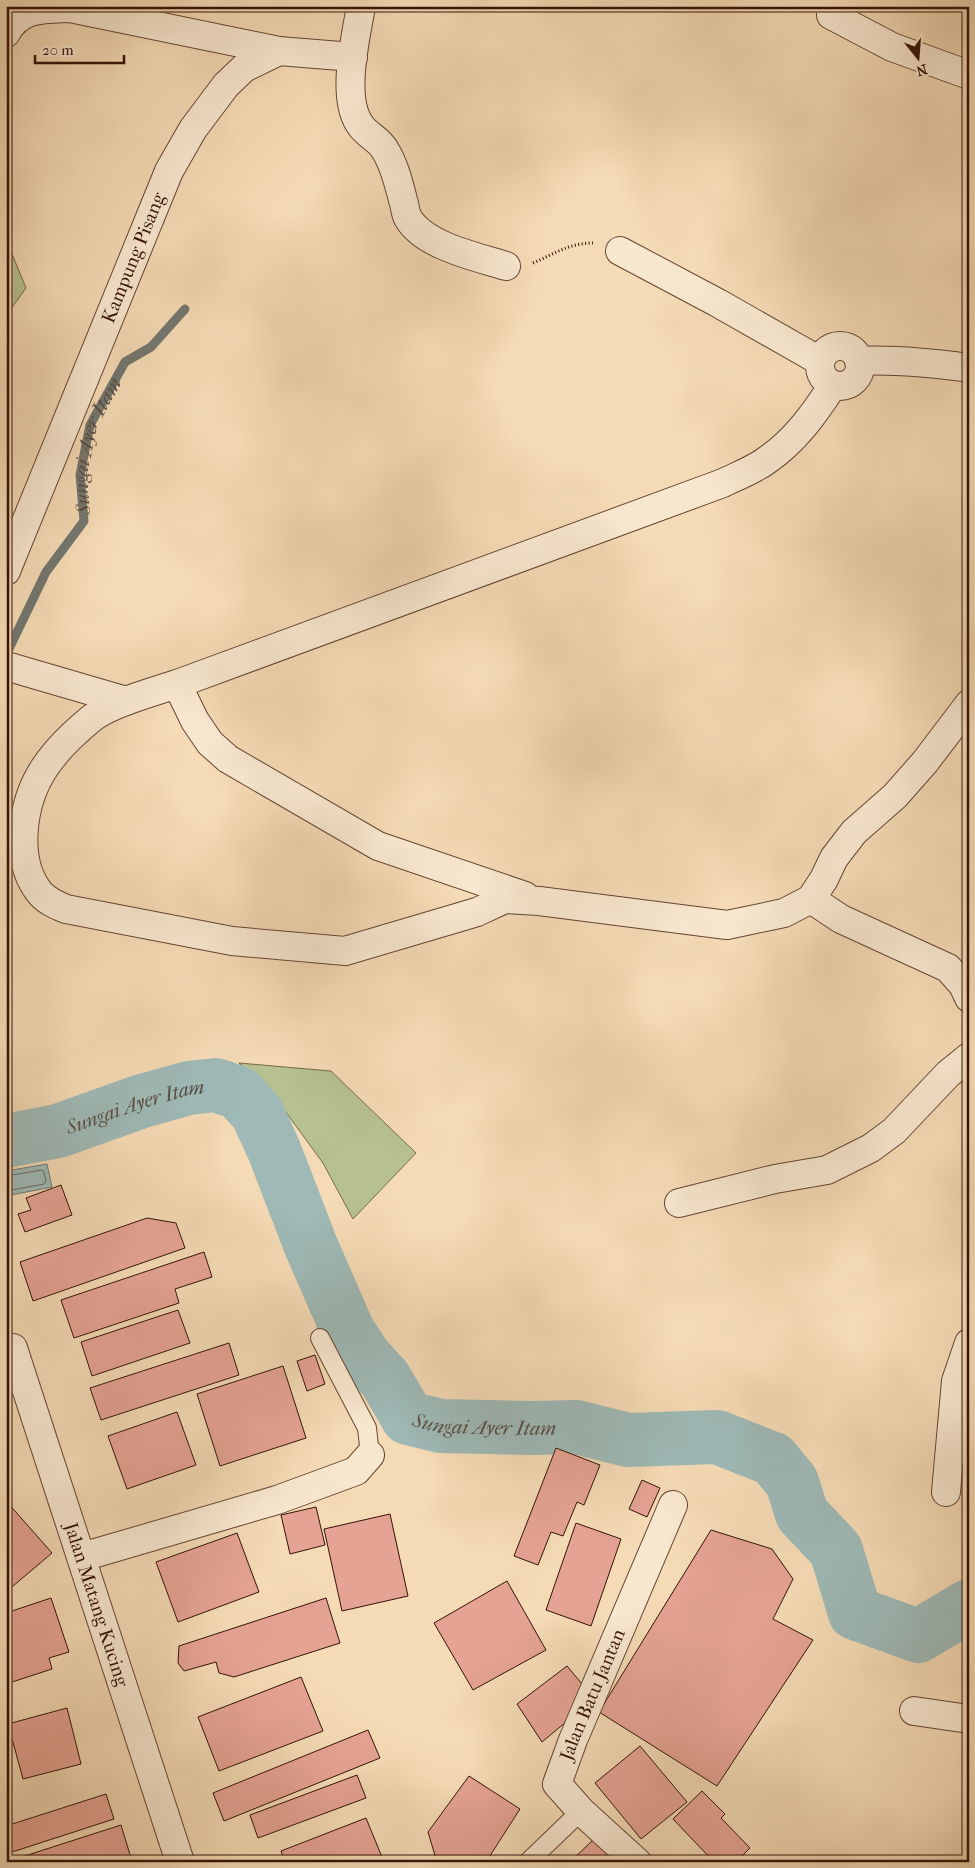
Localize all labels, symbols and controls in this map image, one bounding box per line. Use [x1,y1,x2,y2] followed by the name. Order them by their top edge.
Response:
[35,32,124,64] scale bar
[892,32,942,82] north arrow
[42,41,74,59] text: 20 m
[914,60,929,80] text: N
[97,189,170,326] street label: Kampung Pisang
[68,373,126,517] water label: Sungai Ayer Itam
[62,1075,205,1139] water label: Sungai Ayer Itam
[409,1408,557,1440] water label: Sungai Ayer Itam
[59,1518,134,1690] street label: Jalan Matang Kucing
[555,1626,630,1765] street label: Jalan Batu Jantan

